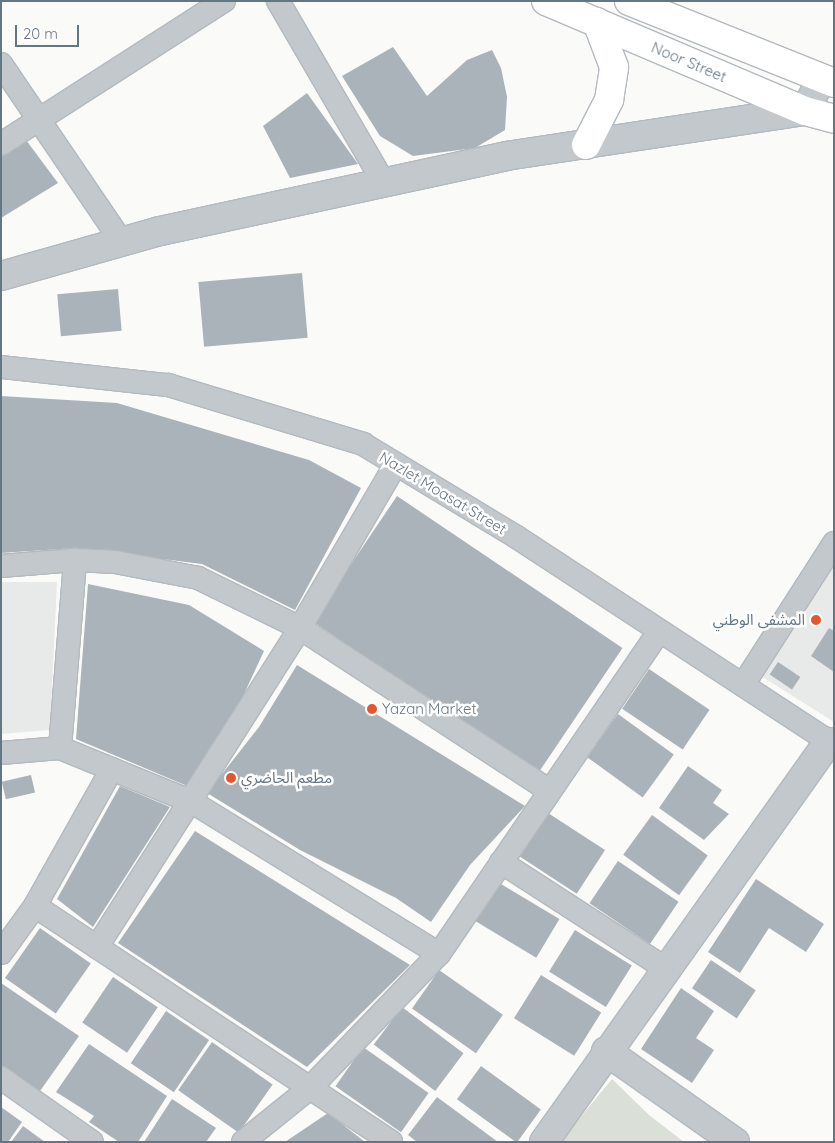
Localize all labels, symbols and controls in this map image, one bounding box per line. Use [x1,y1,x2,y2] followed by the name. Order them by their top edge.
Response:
[18,15,81,47] scale bar
[23,24,58,43] text: 20 m
[649,38,729,86] street label: Noor Street
[376,448,510,538] street label: Nazlet Moasat Street
[713,611,805,629] place label: المشفى الوطني
[809,613,823,627] marker: المشفى الوطني
[382,700,477,718] place label: Yazan Market
[366,703,378,715] marker: Yazan Market
[241,769,332,787] place label: مطعم الحاضري
[225,772,237,784] marker: مطعم الحاضري

